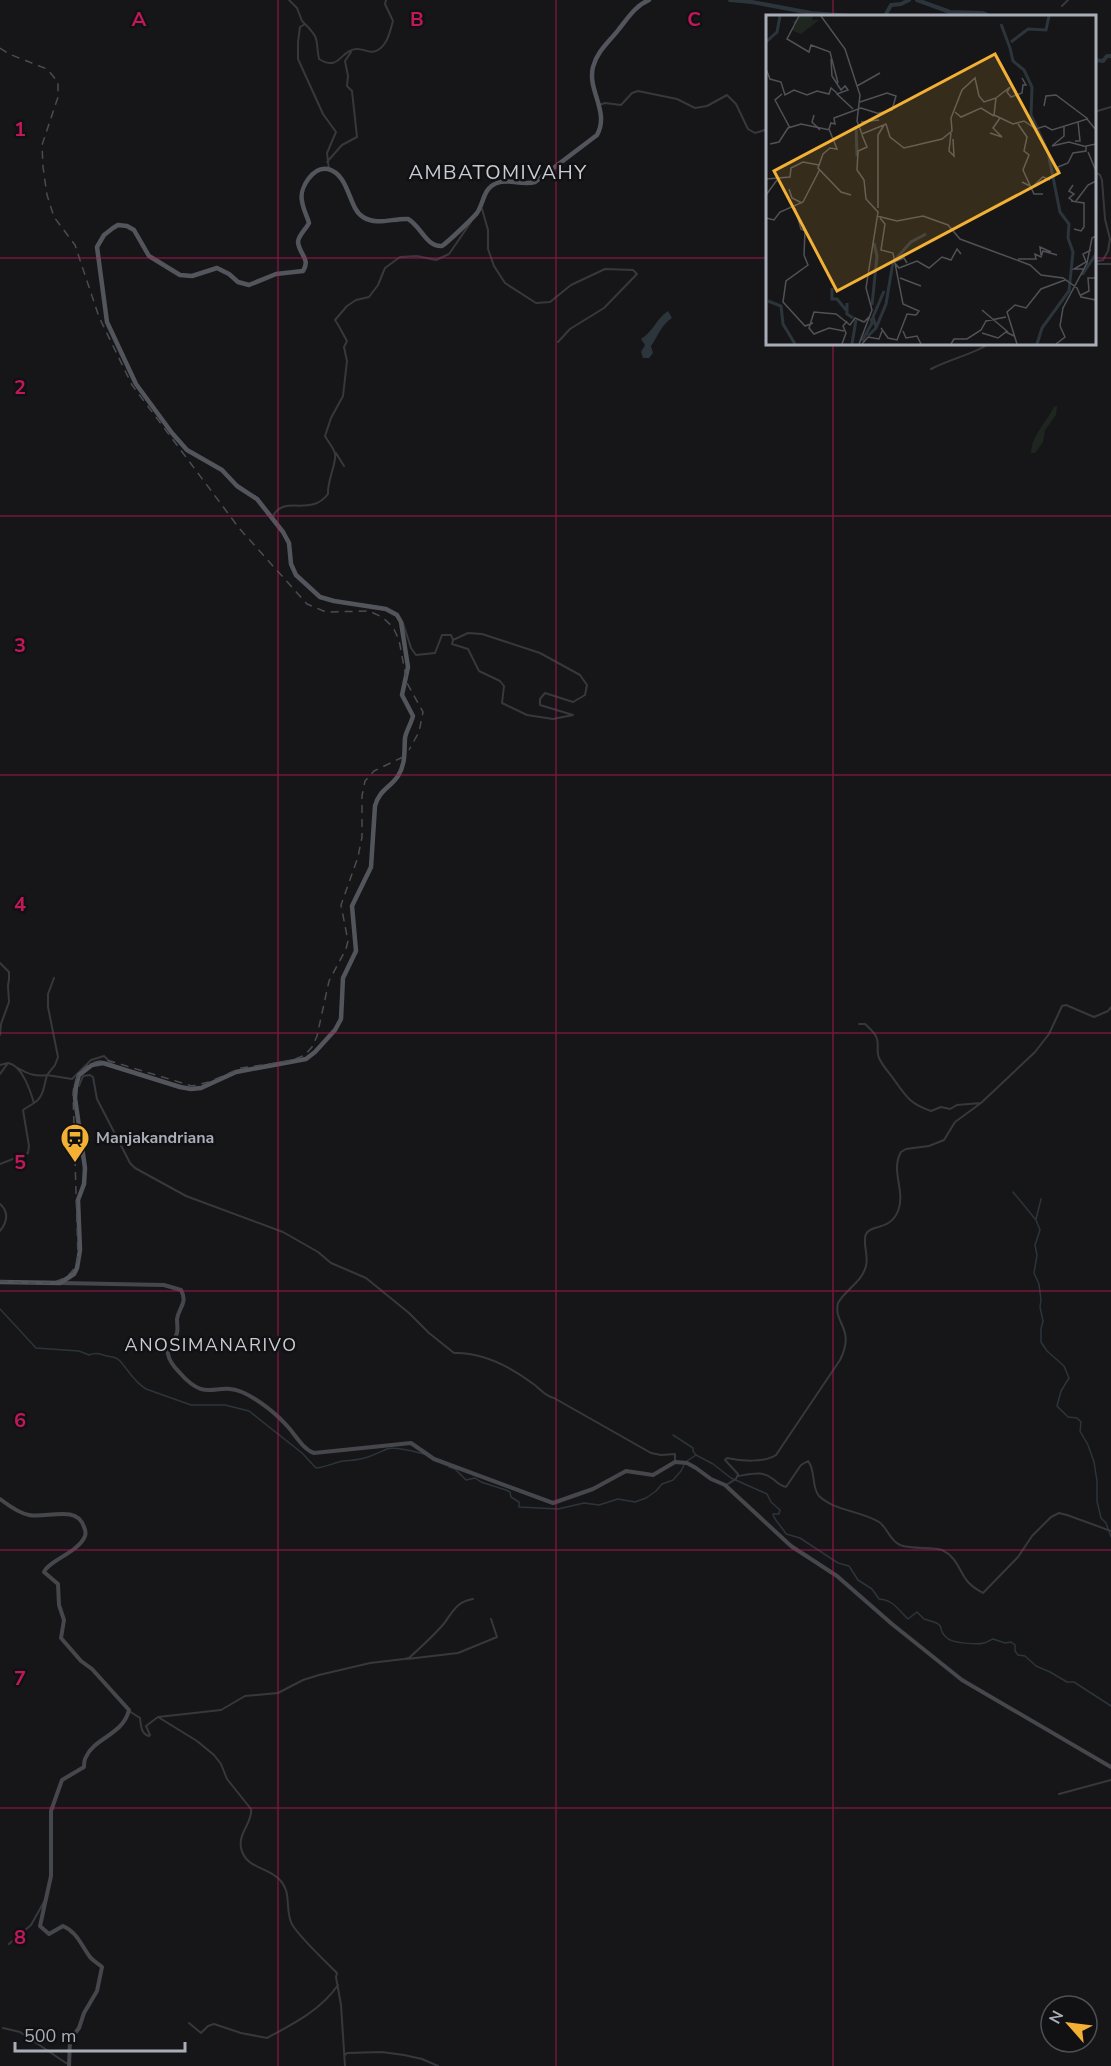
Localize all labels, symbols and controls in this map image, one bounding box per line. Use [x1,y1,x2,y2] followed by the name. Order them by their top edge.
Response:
[132,6,147,33] text: A
[410,6,424,33] text: B
[687,6,701,33] text: C
[766,15,1096,345] inset map
[14,116,26,143] text: 1
[408,159,588,186] district label: AMBATOMIVAHY
[14,374,26,401] text: 2
[14,632,26,659] text: 3
[14,891,26,918] text: 4
[59,1122,91,1164] station icon: Manjakandriana
[96,1127,214,1149] place label: Manjakandriana
[14,1149,26,1176] text: 5
[125,1333,297,1357] district label: ANOSIMANARIVO
[14,1407,26,1434] text: 6
[14,1665,26,1692] text: 7
[14,1924,26,1951] text: 8
[1039,1994,1099,2054] north arrow
[1044,2007,1069,2028] text: N
[15,2015,184,2053] scale bar
[24,2024,76,2048] text: 500 m

